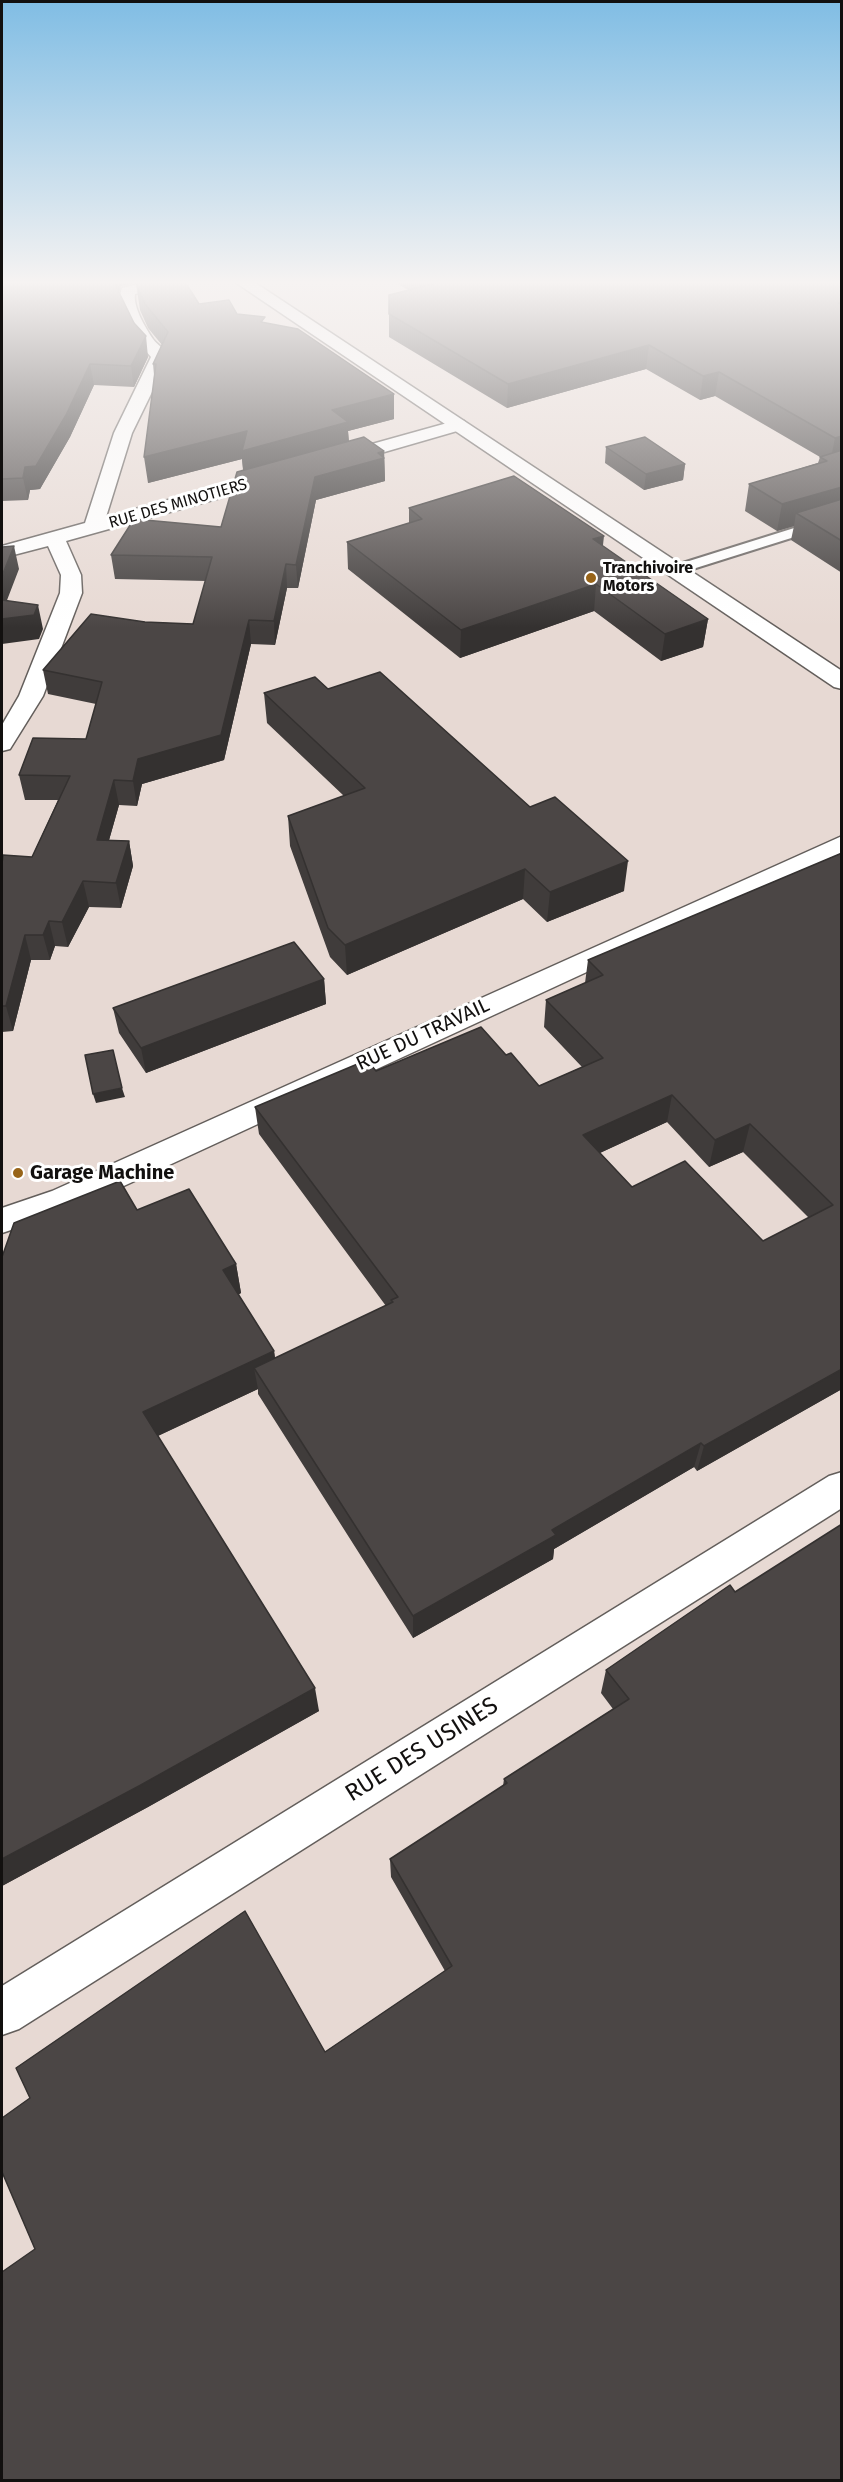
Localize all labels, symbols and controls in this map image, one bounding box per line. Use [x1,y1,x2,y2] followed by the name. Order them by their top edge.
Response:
[107,475,249,533] street label: RUE DES MINOTIERS
[603,559,693,597] place label: Tranchivoire Motors
[584,571,598,585] marker: Tranchivoire Motors
[352,994,494,1076] street label: RUE DU TRAVAIL
[30,1161,174,1185] place label: Garage Machine
[11,1166,25,1180] marker: Garage Machine
[340,1691,504,1809] street label: RUE DES USINES

